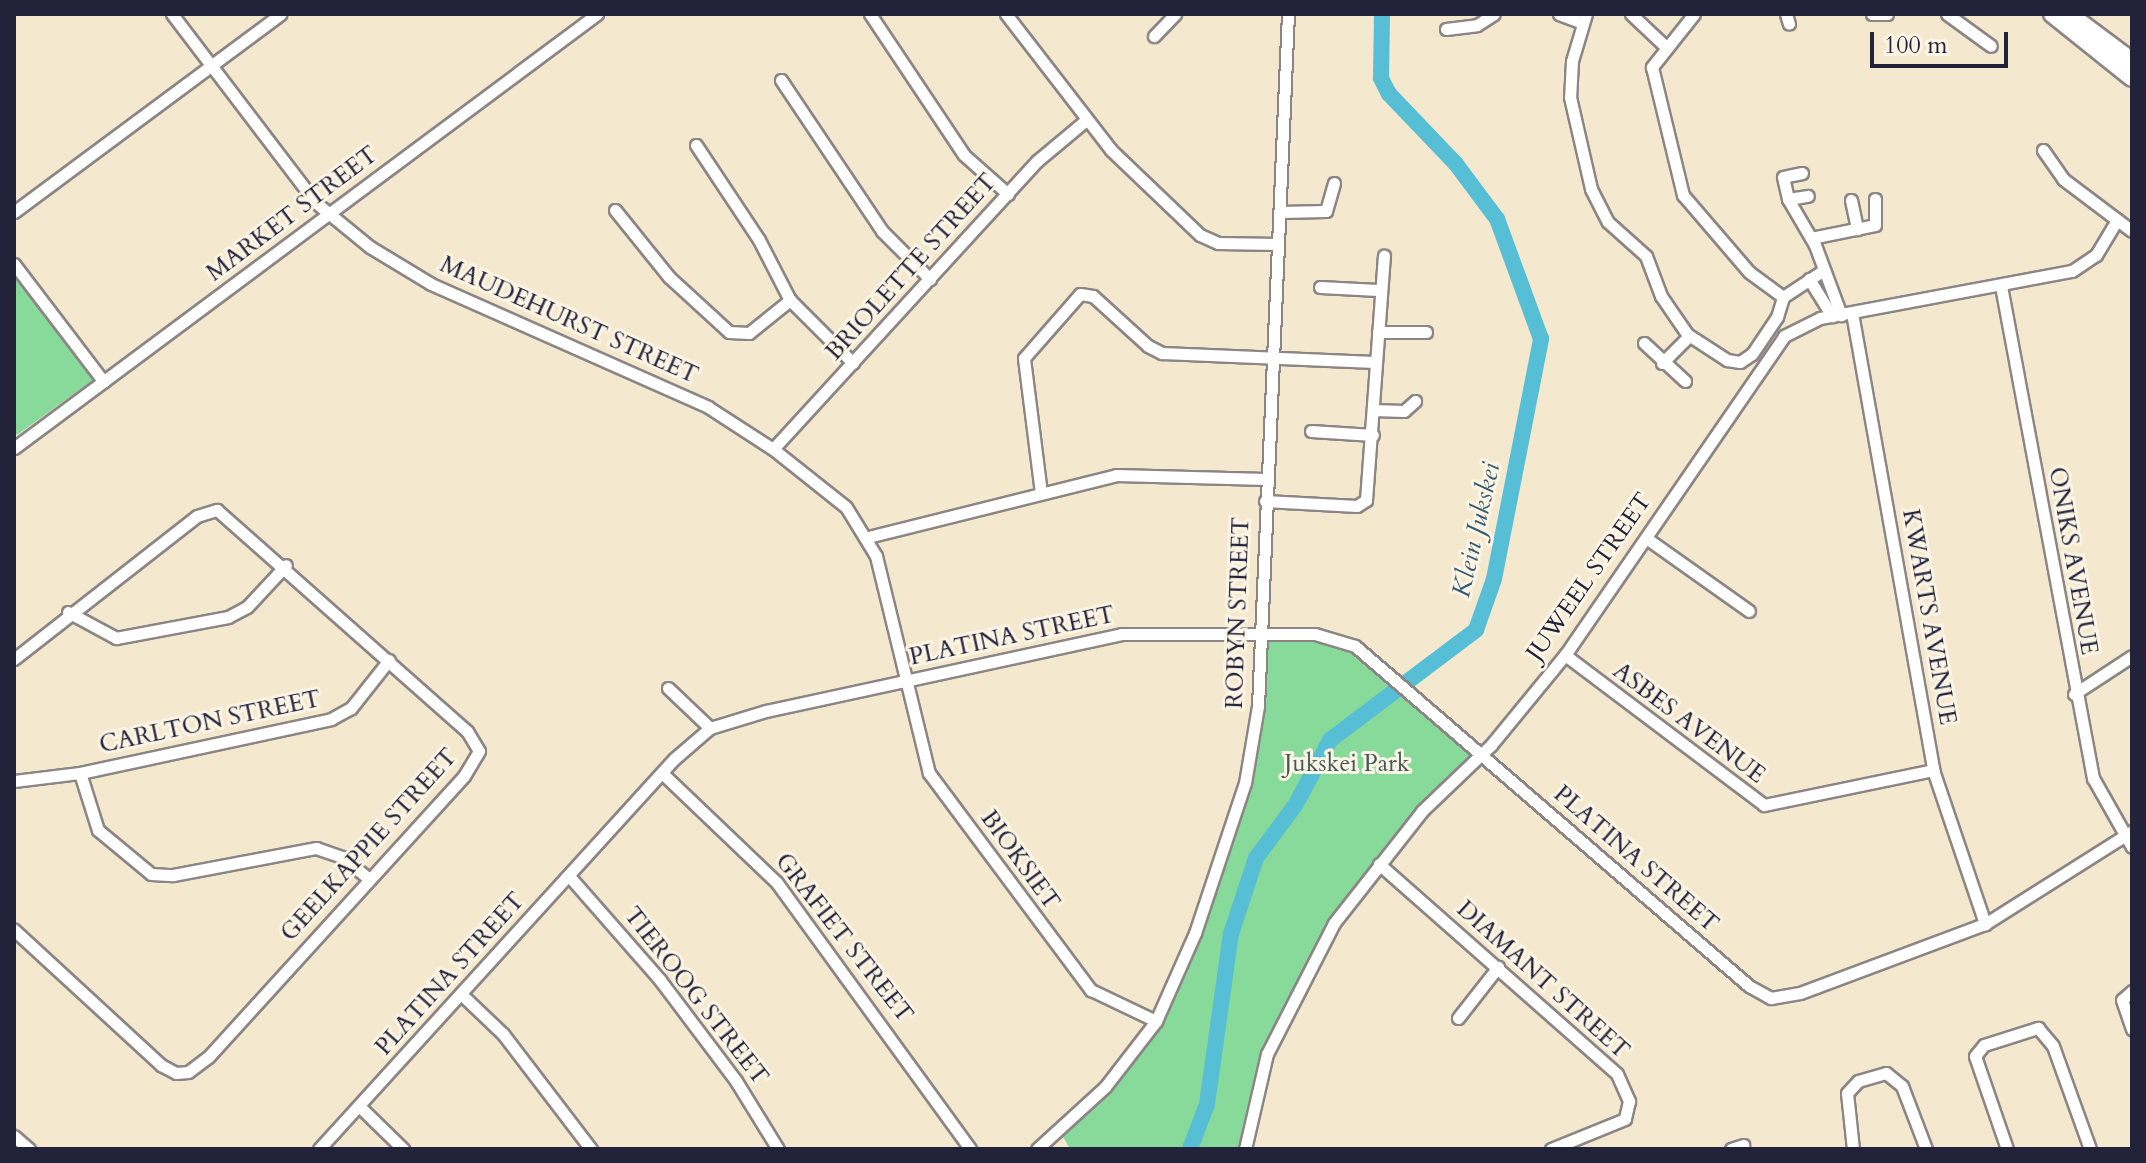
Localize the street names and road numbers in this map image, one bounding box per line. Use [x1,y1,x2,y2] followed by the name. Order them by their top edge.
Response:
[201,140,383,288] street label: MARKET STREET
[820,168,1002,366] street label: BRIOLETTE STREET
[436,250,702,390] street label: MAUDEHURST STREET
[2042,465,2104,657] street label: ONIKS AVENUE
[1520,488,1658,666] street label: JUWEEL STREET
[1896,507,1962,727] street label: KWARTS AVENUE
[1220,517,1256,709] street label: ROBYN STREET
[907,600,1117,672] street label: PLATINA STREET
[1607,656,1771,790] street label: ASBES AVENUE
[97,684,323,760] street label: CARLTON STREET
[275,743,463,947] street label: GEELKAPPIE STREET
[1548,780,1724,938] street label: PLATINA STREET
[974,805,1066,915] street label: BIOKSIET
[769,848,919,1028] street label: GRAFIET STREET
[369,887,531,1061] street label: PLATINA STREET
[1451,895,1635,1065] street label: DIAMANT STREET
[618,901,774,1091] street label: TIEROOG STREET

